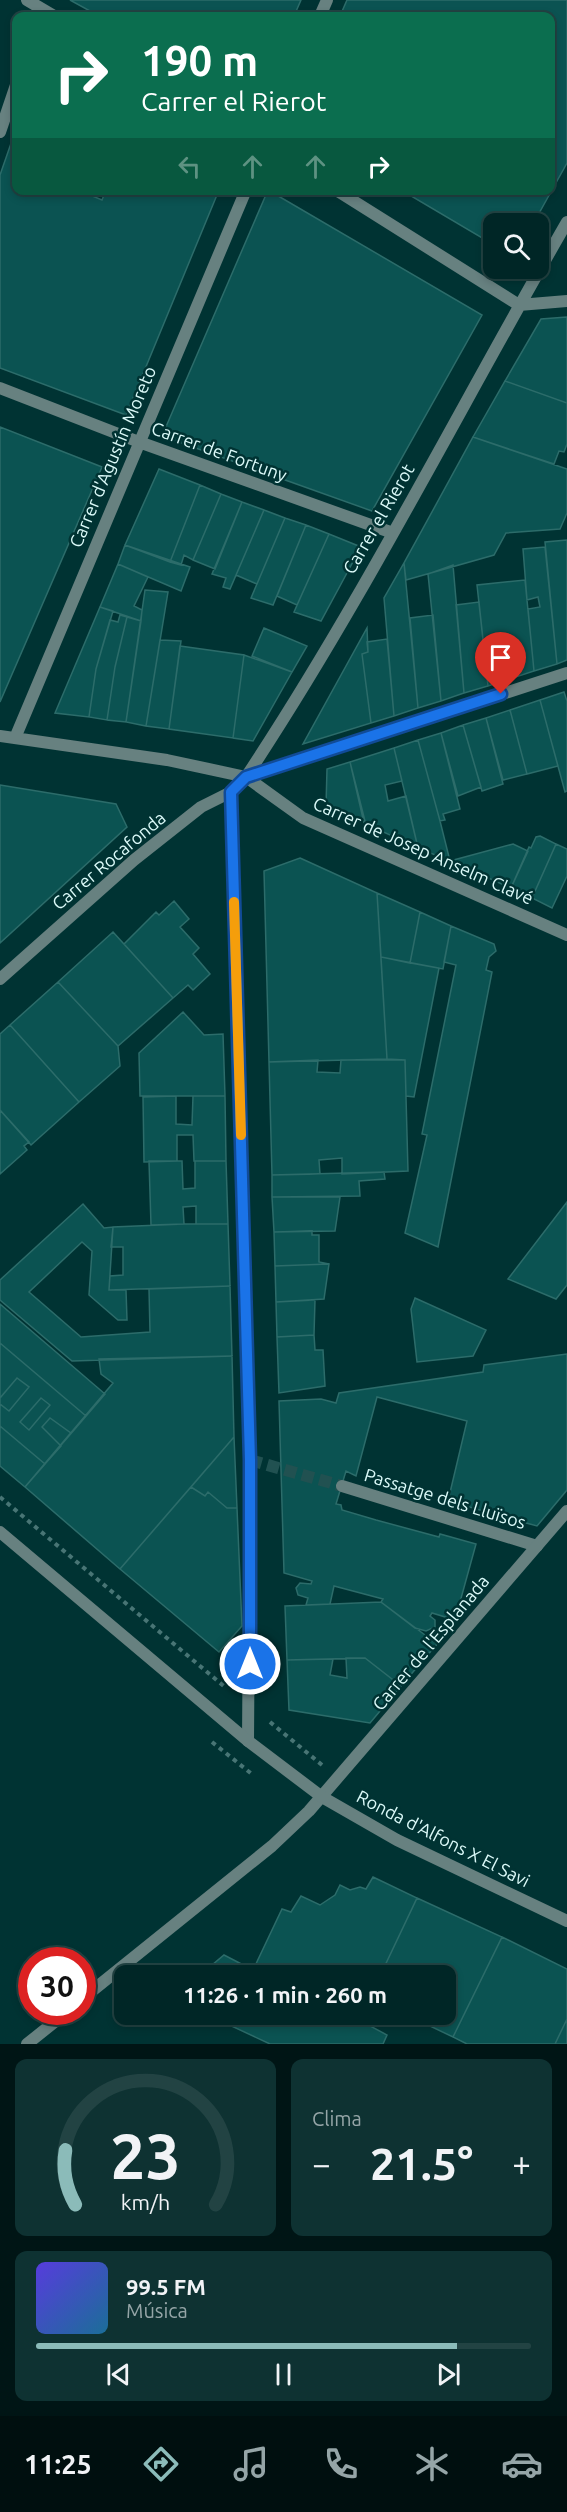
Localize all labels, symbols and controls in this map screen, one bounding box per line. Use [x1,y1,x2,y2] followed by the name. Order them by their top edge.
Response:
[42,36,120,114] icon: right
[141,37,258,84] text: 190 m
[141,86,326,116] text: Carrer el Rierot
[173,150,206,183] icon: left
[236,150,269,183] icon: ahead
[299,150,332,183] icon: ahead
[362,150,395,183] icon: right
[483,213,549,279] map controls
[483,213,549,279] button: search
[65,363,159,550] street label: Carrer d'Agustín Moreto
[149,417,290,485] street label: Carrer de Fortuny
[339,460,418,577] street label: Carrer el Rierot
[475,632,526,694] pin
[484,641,517,674] icon: arrive
[310,792,537,908] street label: Carrer de Josep Anselm Clavé
[48,807,169,913] street label: Carrer Rocafonda
[362,1464,529,1532] street label: Passatge dels Lluïsos
[368,1571,493,1714] street label: Carrer de l'Esplanada
[218,1632,282,1696] position arrow
[354,1786,533,1891] street label: Ronda d'Alfons X El Savi
[18,1947,96,2025] speed limit sign: 30
[183,1982,387,2007] text: 11:26 · 1 min · 260 m
[312,2107,362,2130] text: Clima
[110,2121,181,2191] text: 23
[370,2138,473,2189] text: 21.5°
[312,2145,331,2182] text: −
[512,2145,531,2182] text: +
[121,2190,170,2214] text: km/h
[126,2274,206,2299] text: 99.5 FM
[126,2299,188,2322] text: Música
[102,2358,135,2391] icon: previous
[267,2358,300,2391] icon: pause
[432,2358,465,2391] icon: next
[140,2443,182,2485] icon: directions
[230,2443,272,2485] icon: music
[320,2443,362,2485] icon: phone
[411,2443,453,2485] icon: climate
[501,2443,543,2485] icon: car
[24,2449,92,2479] text: 11:25

